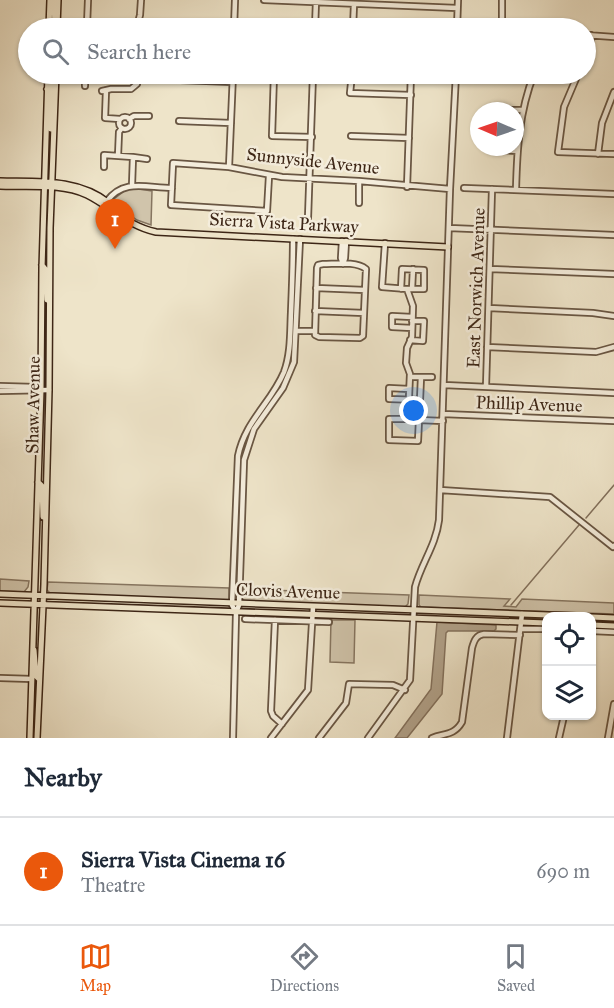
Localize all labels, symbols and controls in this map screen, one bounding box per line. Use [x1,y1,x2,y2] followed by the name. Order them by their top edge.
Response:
[18,18,596,84] search box
[39,35,72,68] icon: search
[87,38,191,65] text: Search here
[470,102,524,156] north arrow
[245,143,381,179] street label: Sunnyside Avenue
[96,200,134,249] pin: 1
[462,207,490,369] street label: East Norwich Avenue
[209,208,360,238] street label: Sierra Vista Parkway
[21,356,45,454] street label: Shaw Avenue
[475,391,583,417] street label: Phillip Avenue
[399,396,428,425] your location
[236,578,340,604] street label: Clovis Avenue
[542,612,596,720] map controls
[542,612,596,666] button: locate
[542,666,596,720] button: layers
[24,761,102,793] text: Nearby
[81,846,285,873] text: Sierra Vista Cinema 16
[40,859,47,883] text: 1
[536,859,590,883] text: 690 m
[81,873,145,897] text: Theatre
[79,940,112,995] tab: Map
[270,940,339,995] tab: Directions
[497,940,535,995] tab: Saved

